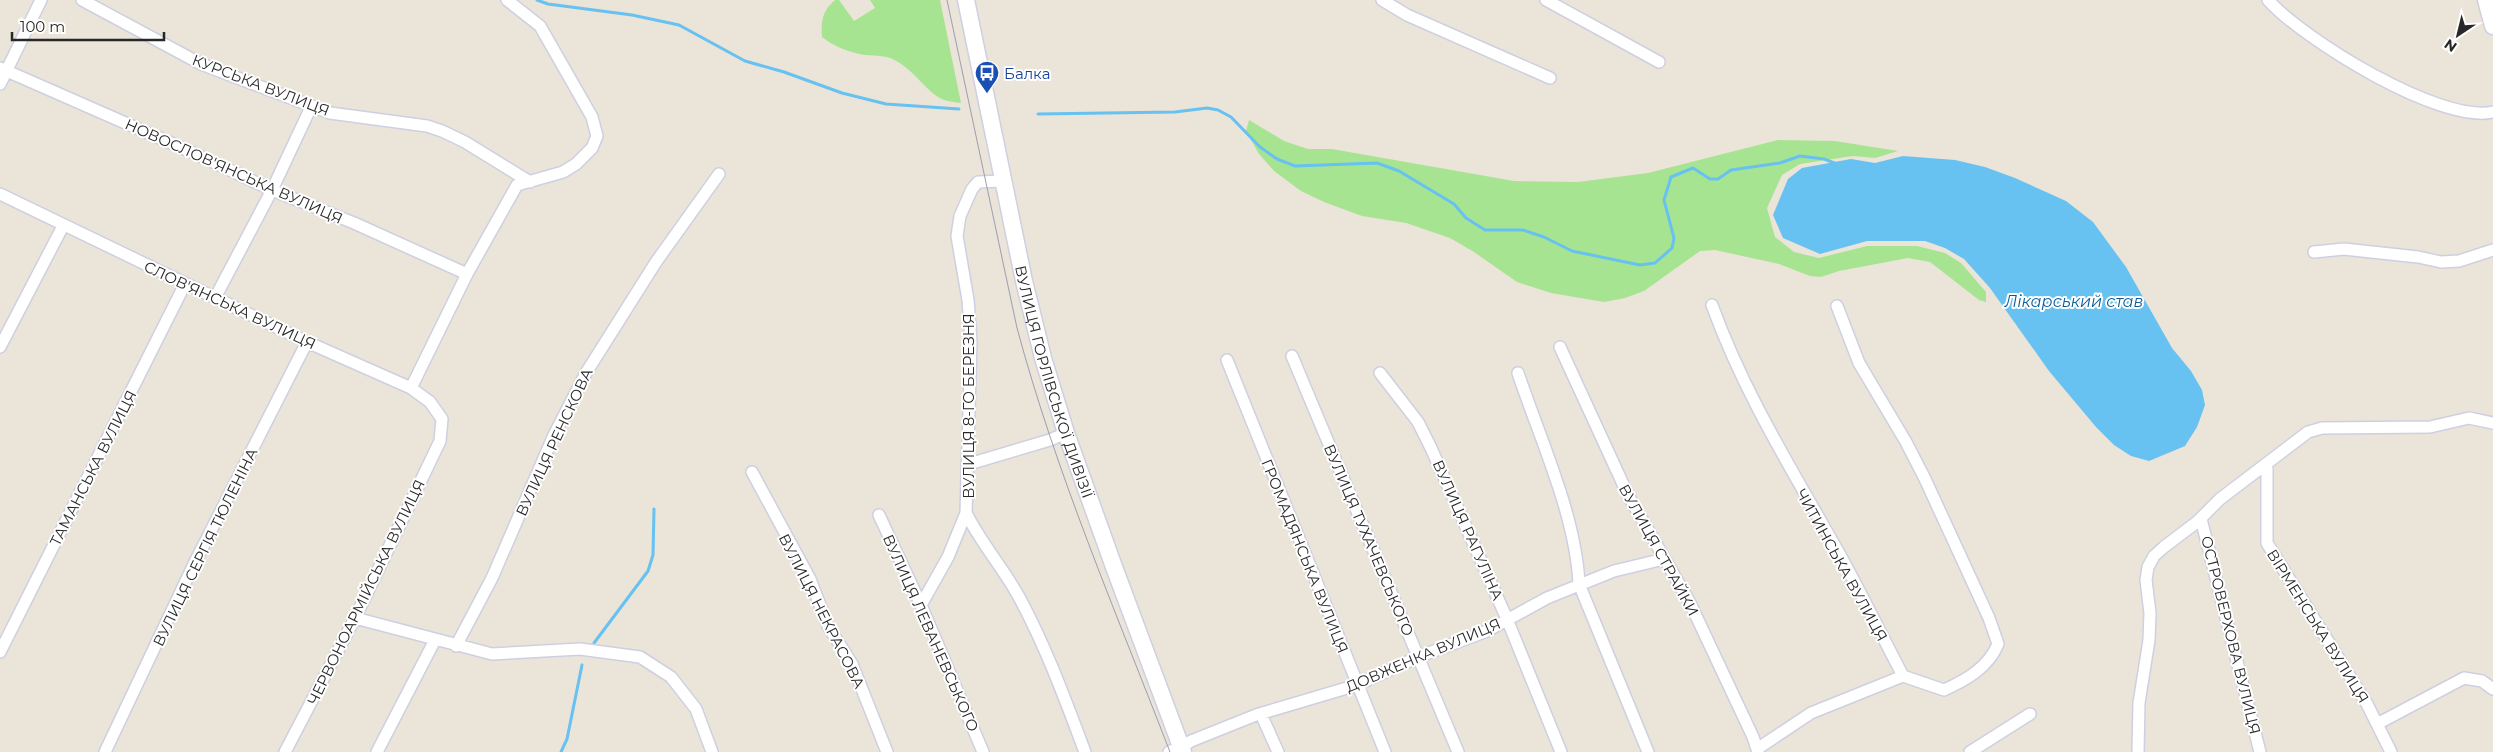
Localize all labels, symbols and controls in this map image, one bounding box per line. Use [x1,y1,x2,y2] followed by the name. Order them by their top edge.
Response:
[12,10,165,42] scale bar
[2433,10,2483,60] north arrow
[20,17,65,36] text: 100 m
[2441,35,2460,56] text: N
[190,50,332,120] street label: КУРСЬКА ВУЛИЦЯ
[974,60,1000,94] bus stop icon: Балка
[1004,64,1050,83] place label: Балка
[122,114,346,228] street label: НОВОСЛОВ'ЯНСЬКА ВУЛИЦЯ
[141,257,319,353] street label: СЛОВ'ЯНСЬКА ВУЛИЦЯ
[1012,264,1098,501] street label: ВУЛИЦЯ ГОРЛІВСЬКОЇ ДИВІЗІЇ
[2004,292,2143,311] water label: Лікарський став
[959,313,978,499] street label: ВУЛИЦЯ 8-ГО БЕРЕЗНЯ
[511,365,597,519] street label: ВУЛИЦЯ РЕНСКОВА
[45,387,141,549] street label: ТАМАНСЬКА ВУЛИЦЯ
[1320,441,1418,639] street label: ВУЛИЦЯ ТУХАЧЕВСЬКОГО
[149,445,261,649] street label: ВУЛИЦЯ СЕРГІЯ ТЮЛЕНІНА
[1257,456,1353,656] street label: ГРОМАДЯНСЬКА ВУЛИЦЯ
[1429,457,1507,603] street label: ВУЛИЦЯ РАГУЛІНА
[303,476,429,708] street label: ЧЕРВОНОАРМІЙСЬКА ВУЛИЦЯ
[1615,481,1703,619] street label: ВУЛИЦЯ СТРАЙКИ
[1792,485,1892,645] street label: ЧИТИНСЬКА ВУЛИЦЯ
[775,530,869,692] street label: ВУЛИЦЯ НЕКРАСОВА
[879,531,983,735] street label: ВУЛИЦЯ ЛЕВАНЕВСЬКОГО
[2197,534,2265,736] street label: ОСТРОВЕРХОВА ВУЛИЦЯ
[2263,545,2373,707] street label: ВІРМЕНСЬКА ВУЛИЦЯ
[1343,614,1503,696] street label: ДОВЖЕНКА ВУЛИЦЯ

